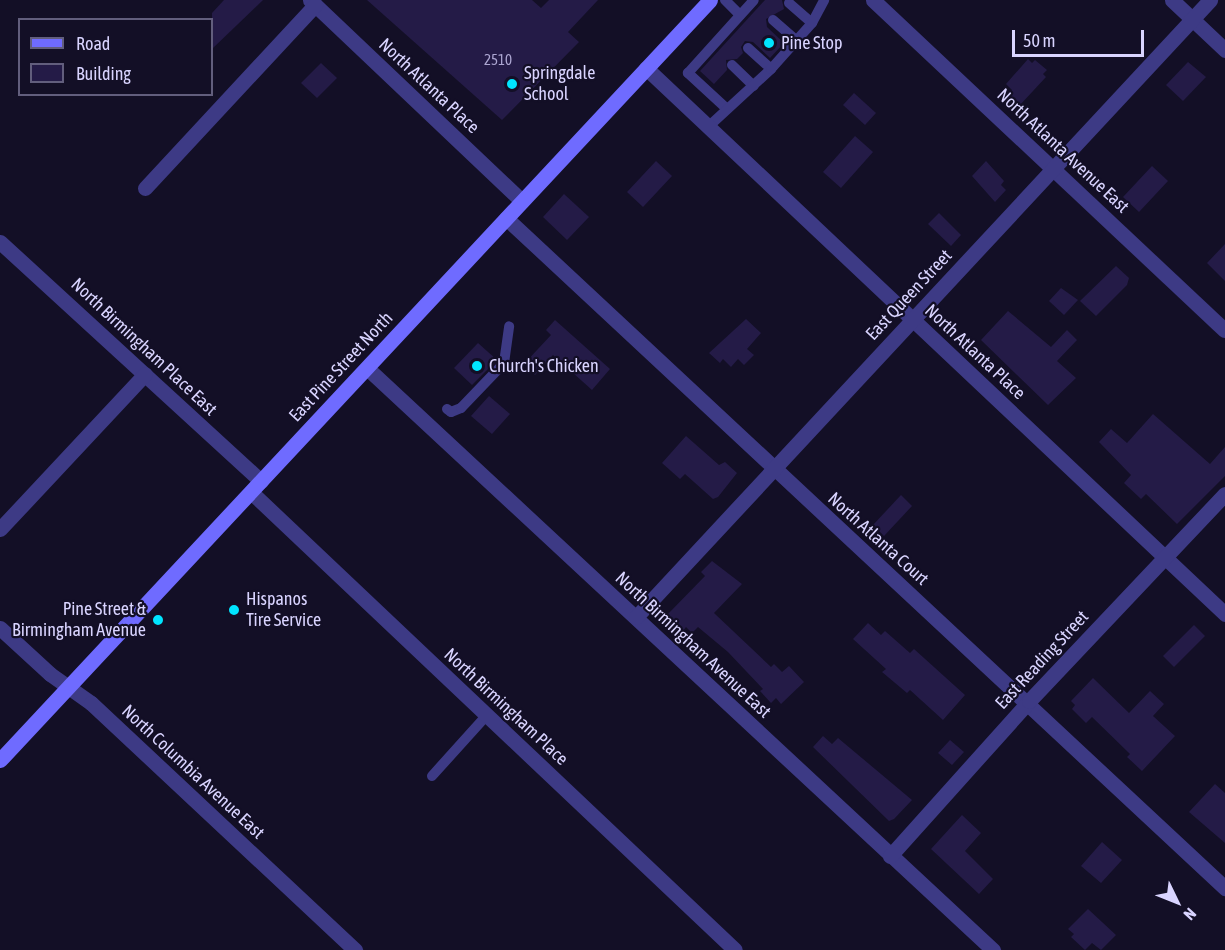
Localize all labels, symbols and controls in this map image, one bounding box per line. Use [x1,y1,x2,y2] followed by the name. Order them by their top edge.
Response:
[18,18,213,96] legend
[1015,18,1147,56] scale bar
[1023,30,1055,51] text: 50 m
[781,32,843,54] place label: Pine Stop
[76,33,110,54] text: Road
[374,34,484,138] street label: North Atlanta Place
[762,36,776,50] marker: Pine Stop
[484,51,512,69] house number: 2510
[76,63,131,84] text: Building
[524,63,595,106] place label: Springdale School
[505,77,519,91] marker: Springdale School
[993,84,1133,218] street label: North Atlanta Avenue East
[861,245,957,345] street label: East Queen Street
[67,274,221,420] street label: North Birmingham Place East
[920,300,1030,404] street label: North Atlanta Place
[285,308,397,426] street label: East Pine Street North
[489,355,599,377] place label: Church's Chicken
[470,359,484,373] marker: Church's Chicken
[823,488,933,590] street label: North Atlanta Court
[611,567,775,723] street label: North Birmingham Avenue East
[246,589,321,632] place label: Hispanos Tire Service
[12,599,146,642] place label: Pine Street & Birmingham Avenue
[227,603,241,617] marker: Hispanos Tire Service
[991,606,1093,714] street label: East Reading Street
[151,613,165,627] marker: Pine Street & Birmingham Avenue
[440,644,572,770] street label: North Birmingham Place
[117,700,269,844] street label: North Columbia Avenue East
[1147,872,1207,932] north arrow
[1180,905,1200,924] text: N

